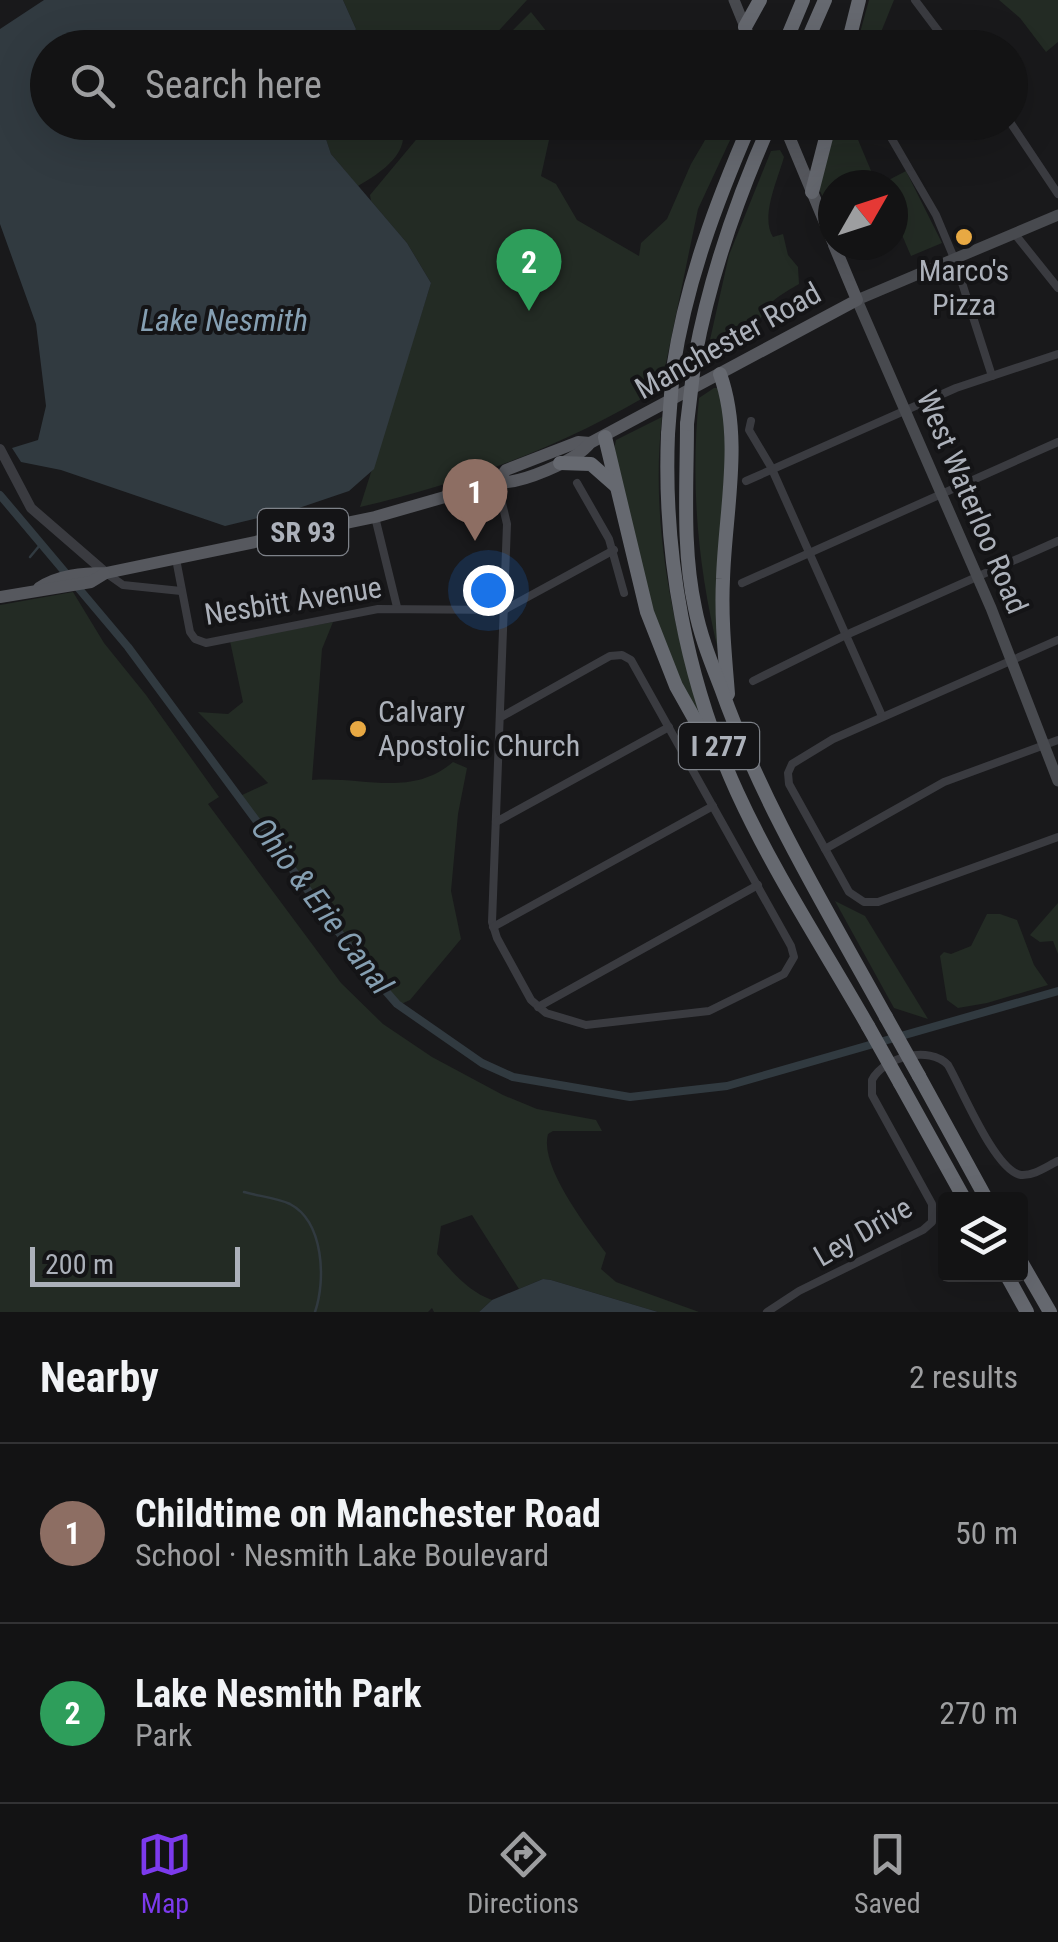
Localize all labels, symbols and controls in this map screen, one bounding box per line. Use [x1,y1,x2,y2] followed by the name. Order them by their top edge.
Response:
[30,30,1028,140] search box
[65,58,120,113] icon: search
[145,63,322,107] text: Search here
[818,170,908,260] north arrow
[953,226,975,248] marker: Marco's Pizza
[496,228,562,311] pin: 2
[919,253,1009,322] place label: Marco's Pizza
[629,275,827,406] street label: Manchester Road
[140,301,308,339] water label: Lake Nesmith
[910,385,1035,619] street label: West Waterloo Road
[442,458,508,541] pin: 1
[258,509,348,555] road number: SR 93
[463,565,514,616] your location
[202,569,384,632] street label: Nesbitt Avenue
[378,694,580,763] place label: Calvary Apostolic Church
[347,718,369,740] marker: Calvary Apostolic Church
[679,723,759,769] road number: I 277
[243,810,401,1002] water label: Ohio & Erie Canal
[808,1190,918,1274] street label: Ley Drive
[938,1192,1028,1282] map controls
[938,1192,1028,1282] button: layers
[30,1242,240,1286] scale bar
[45,1248,114,1281] text: 200 m
[40,1353,159,1402] text: Nearby
[909,1358,1018,1396] text: 2 results
[135,1492,601,1536] text: Childtime on Manchester Road
[64,1514,81,1552] text: 1
[955,1514,1018,1552] text: 50 m
[135,1536,549,1574] text: School · Nesmith Lake Boulevard
[135,1672,421,1716] text: Lake Nesmith Park
[64,1694,81,1732] text: 2
[939,1694,1018,1732] text: 270 m
[135,1716,192,1754] text: Park
[137,1827,192,1920] tab: Map
[467,1827,579,1920] tab: Directions
[854,1827,921,1920] tab: Saved

